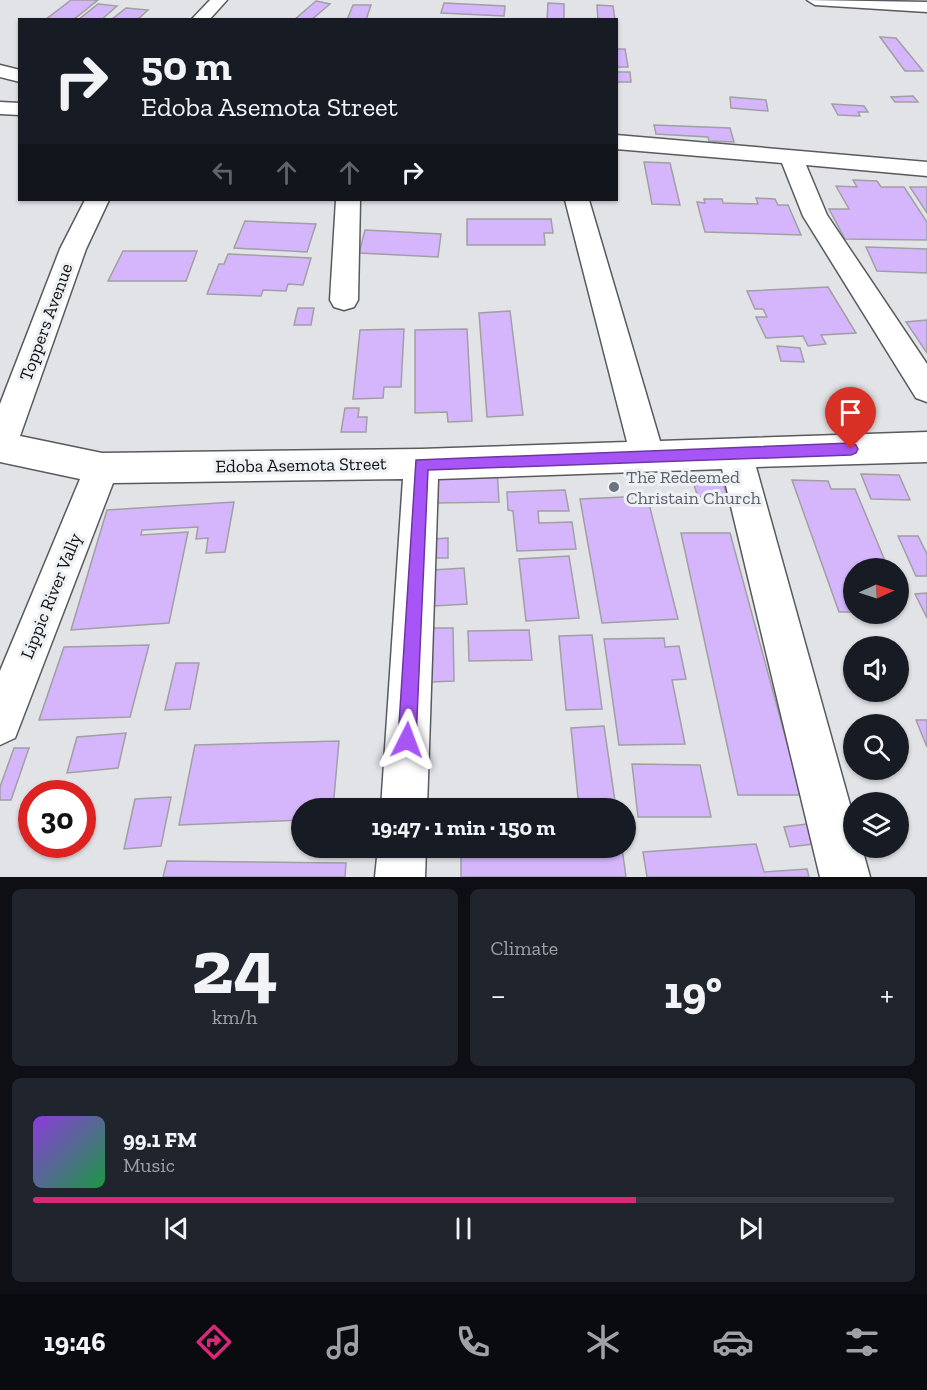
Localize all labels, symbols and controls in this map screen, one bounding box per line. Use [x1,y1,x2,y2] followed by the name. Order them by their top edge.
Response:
[141,40,232,91] text: 50 m
[42,42,120,120] icon: right
[141,91,398,123] text: Edoba Asemota Street
[207,156,240,189] icon: left
[270,156,303,189] icon: ahead
[333,156,366,189] icon: ahead
[396,156,429,189] icon: right
[15,260,77,384] street label: Toppers Avenue
[825,387,876,449] pin
[834,396,867,429] icon: arrive
[215,453,387,477] street label: Edoba Asemota Street
[626,466,761,509] place label: The Redeemed Christain Church
[607,480,621,494] marker: The Redeemed Christain Church
[16,529,87,662] street label: Lippic River Vally
[843,558,909,624] north arrow
[843,558,909,858] map controls
[843,636,909,702] button: sound
[375,708,439,772] position arrow
[843,714,909,780] button: search
[18,780,96,858] speed limit sign: 30
[843,792,909,858] button: layers
[371,814,556,841] text: 19:47 · 1 min · 150 m
[192,919,278,1013] text: 24
[491,936,558,960] text: Climate
[664,966,722,1020] text: 19°
[491,975,506,1014] text: −
[880,975,894,1014] text: +
[212,1005,258,1029] text: km/h
[123,1126,197,1153] text: 99.1 FM
[123,1153,175,1177] text: Music
[160,1212,193,1245] icon: previous
[447,1212,480,1245] icon: pause
[734,1212,767,1245] icon: next
[193,1321,235,1363] icon: directions
[323,1321,365,1363] icon: music
[452,1321,494,1363] icon: phone
[582,1321,624,1363] icon: climate
[712,1321,754,1363] icon: car
[841,1321,883,1363] icon: filters
[44,1326,106,1358] text: 19:46

